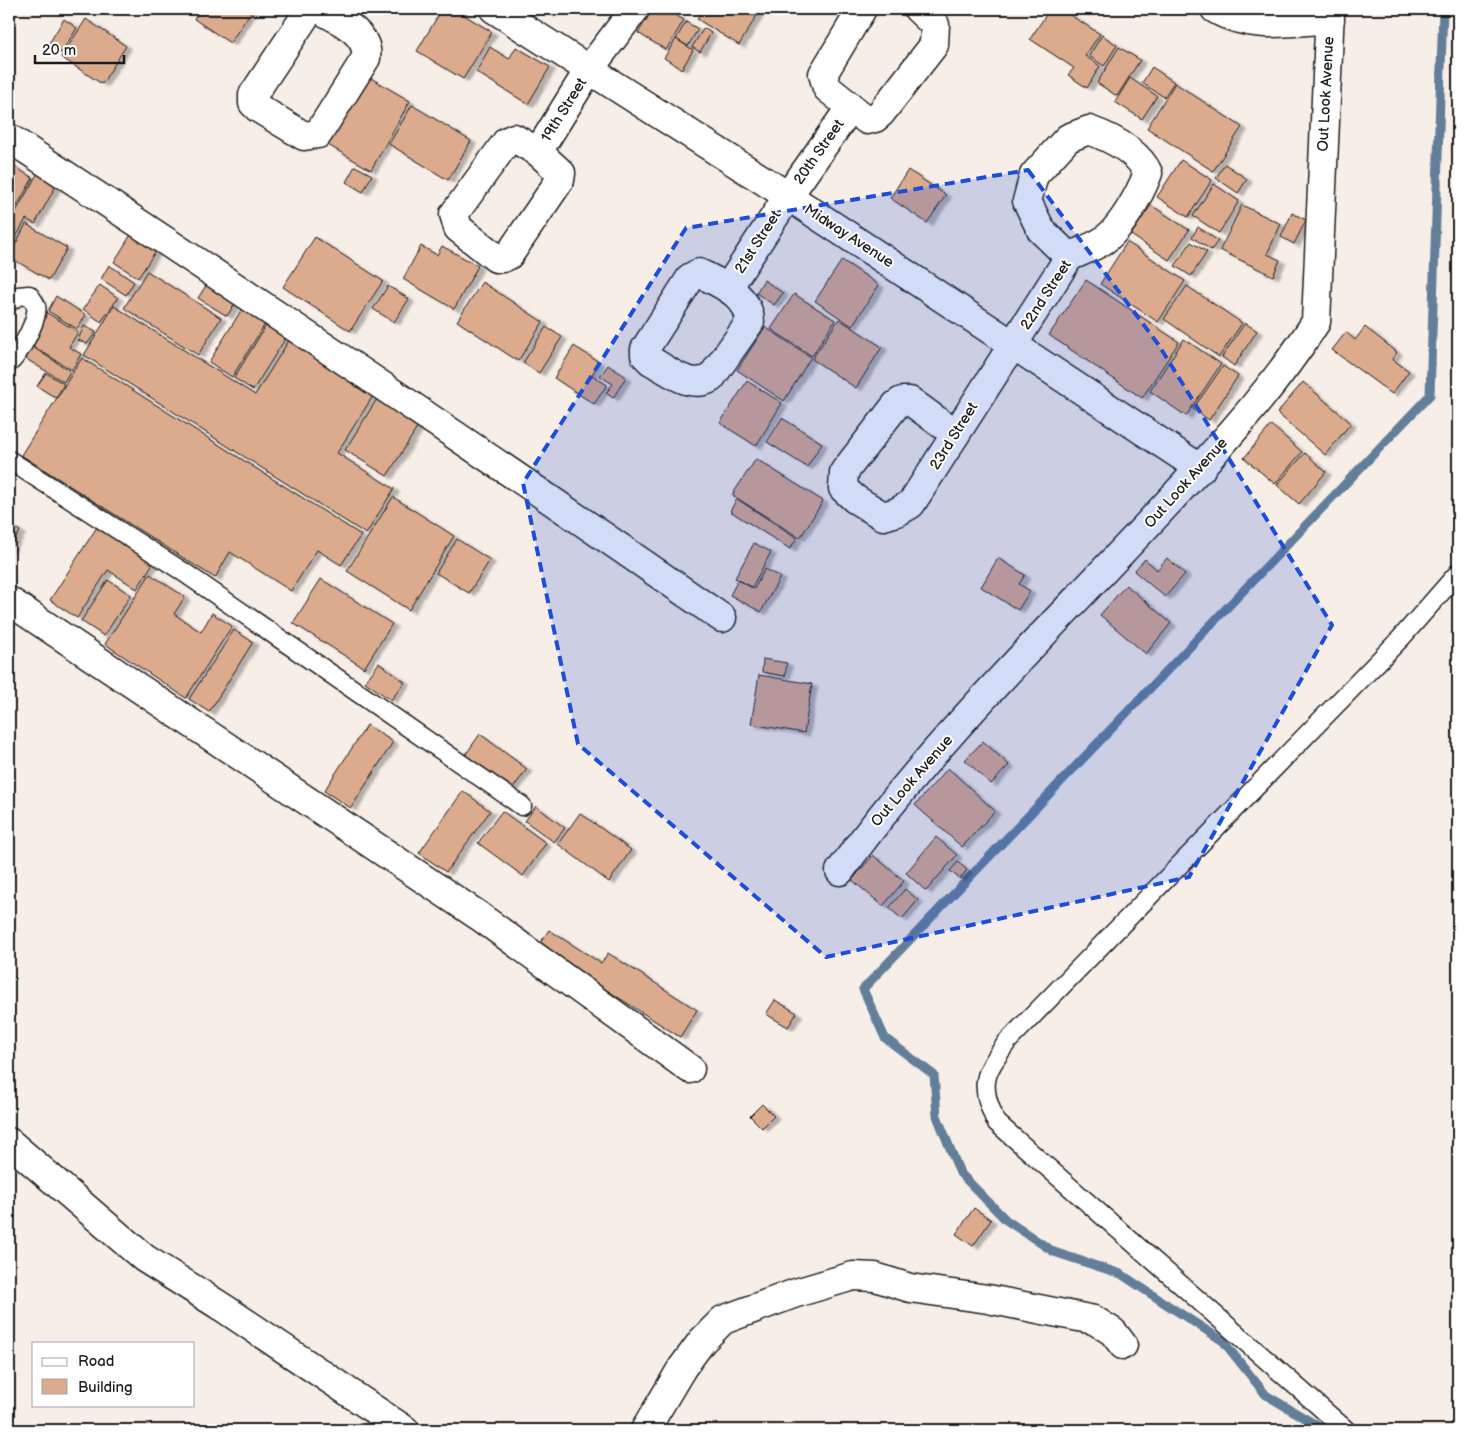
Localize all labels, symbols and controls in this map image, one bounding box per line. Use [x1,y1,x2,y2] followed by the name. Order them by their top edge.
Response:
[35,32,124,64] scale bar
[1313,36,1339,152] street label: Out Look Avenue
[42,41,76,60] text: 20 m
[537,74,591,146] street label: 19th Street
[790,115,849,188] street label: 20th Street
[801,200,897,272] street label: Midway Avenue
[731,207,786,277] street label: 21st Street
[1016,256,1076,334] street label: 22nd Street
[926,398,983,473] street label: 23rd Street
[1140,434,1232,532] street label: Out Look Avenue
[867,731,957,831] street label: Out Look Avenue
[32,1342,195,1406] legend
[78,1352,114,1371] text: Road
[78,1378,133,1397] text: Building

